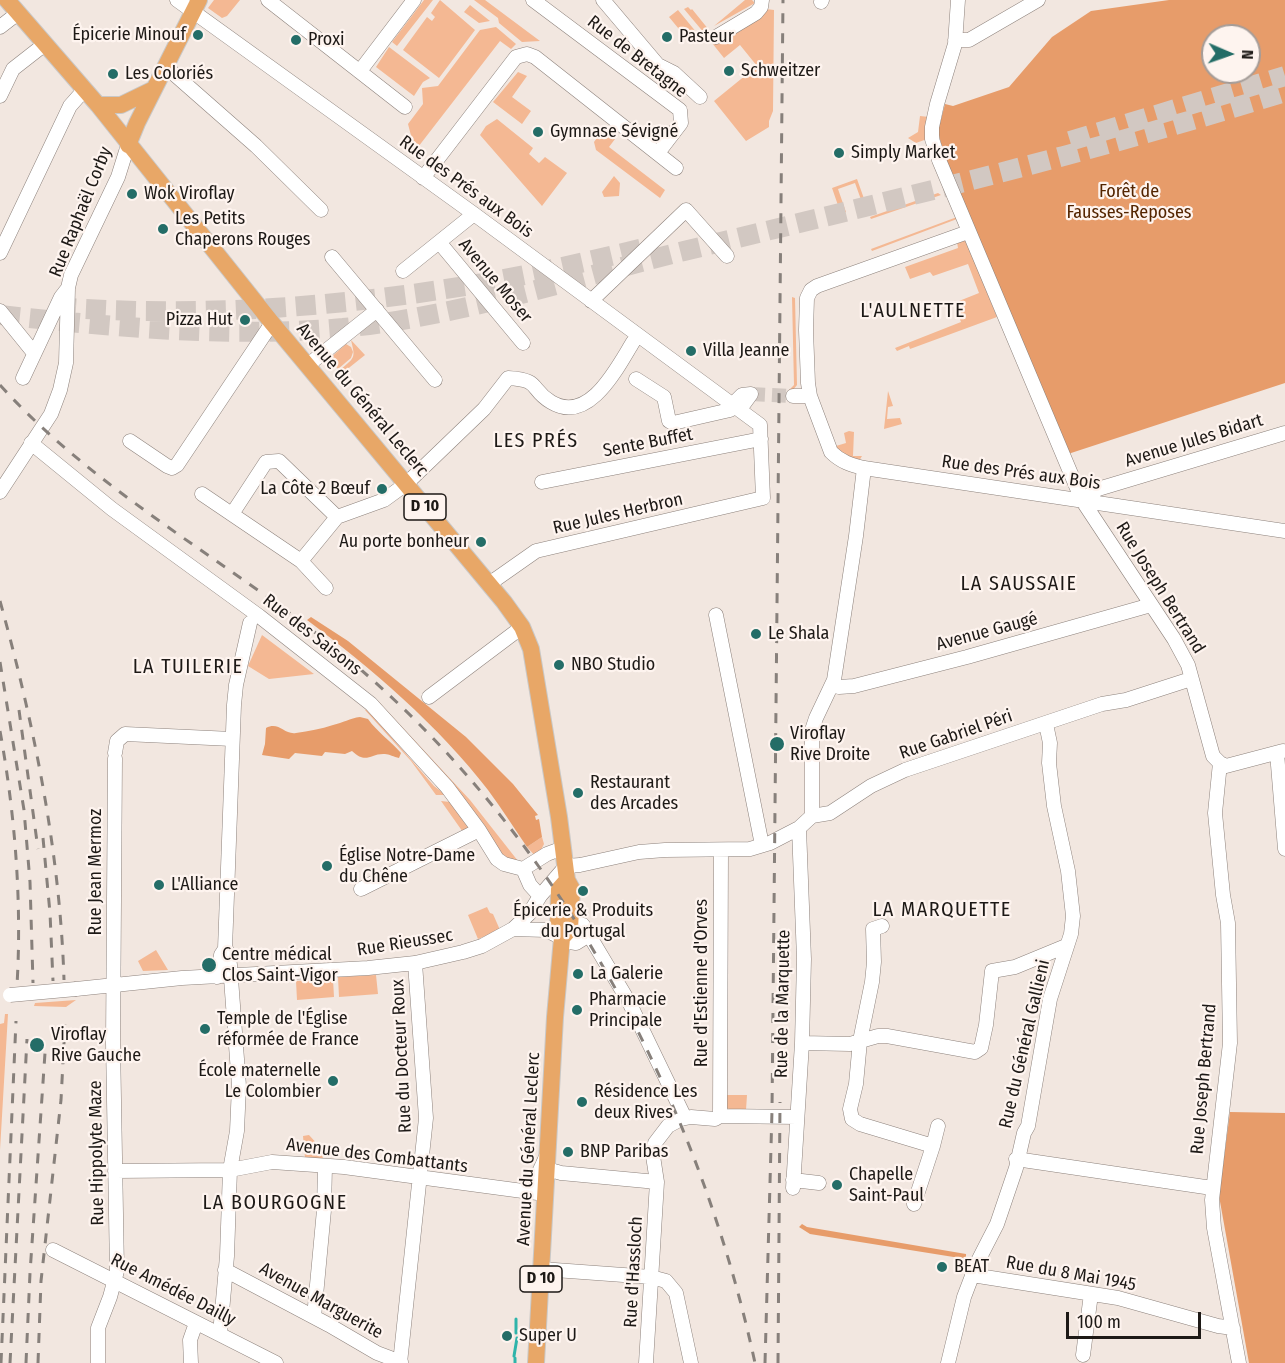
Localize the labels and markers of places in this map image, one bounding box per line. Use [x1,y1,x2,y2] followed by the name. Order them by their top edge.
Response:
[72,24,186,46] place label: Épicerie Minouf
[679,26,734,48] place label: Pasteur
[191,28,205,42] marker: Épicerie Minouf
[308,29,345,51] place label: Proxi
[660,30,674,44] marker: Pasteur
[289,33,303,47] marker: Proxi
[741,60,820,82] place label: Schweitzer
[125,63,213,85] place label: Les Coloriés
[722,64,736,78] marker: Schweitzer
[106,67,120,81] marker: Les Coloriés
[550,121,678,143] place label: Gymnase Sévigné
[531,125,545,139] marker: Gymnase Sévigné
[851,142,956,164] place label: Simply Market
[832,146,846,160] marker: Simply Market
[144,183,235,205] place label: Wok Viroflay
[125,187,139,201] marker: Wok Viroflay
[175,208,311,250] place label: Les Petits Chaperons Rouges
[156,222,170,236] marker: Les Petits Chaperons Rouges
[166,309,233,331] place label: Pizza Hut
[238,313,252,327] marker: Pizza Hut
[703,340,789,362] place label: Villa Jeanne
[684,344,698,358] marker: Villa Jeanne
[260,478,370,500] place label: La Côte 2 Bœuf
[375,482,389,496] marker: La Côte 2 Bœuf
[339,531,469,553] place label: Au porte bonheur
[474,535,488,549] marker: Au porte bonheur
[768,623,829,645] place label: Le Shala
[749,627,763,641] marker: Le Shala
[571,654,655,676] place label: NBO Studio
[552,658,566,672] marker: NBO Studio
[790,723,870,766] place label: Viroflay Rive Droite
[768,735,786,753] marker: Viroflay Rive Droite
[590,772,678,814] place label: Restaurant des Arcades
[571,786,585,800] marker: Restaurant des Arcades
[339,845,475,888] place label: Église Notre-Dame du Chêne
[320,859,334,873] marker: Église Notre-Dame du Chêne
[171,874,238,896] place label: L'Alliance
[152,878,166,892] marker: L'Alliance
[576,884,590,898] marker: Épicerie & Produits du Portugal
[513,900,653,942] place label: Épicerie & Produits du Portugal
[222,944,338,986] place label: Centre médical Clos Saint-Vigor
[200,956,218,974] marker: Centre médical Clos Saint-Vigor
[590,963,663,985] place label: La Galerie
[571,967,585,981] marker: La Galerie
[589,989,666,1032] place label: Pharmacie Principale
[570,1003,584,1017] marker: Pharmacie Principale
[217,1008,359,1050] place label: Temple de l'Église réformée de France
[198,1022,212,1036] marker: Temple de l'Église réformée de France
[51,1024,141,1066] place label: Viroflay Rive Gauche
[28,1036,46,1054] marker: Viroflay Rive Gauche
[198,1060,321,1102] place label: École maternelle Le Colombier
[326,1074,340,1088] marker: École maternelle Le Colombier
[594,1081,697,1124] place label: Résidence Les deux Rives
[575,1095,589,1109] marker: Résidence Les deux Rives
[580,1141,668,1163] place label: BNP Paribas
[561,1145,575,1159] marker: BNP Paribas
[849,1164,924,1206] place label: Chapelle Saint-Paul
[830,1178,844,1192] marker: Chapelle Saint-Paul
[954,1256,989,1278] place label: BEAT
[935,1260,949,1274] marker: BEAT
[519,1325,577,1347] place label: Super U
[500,1329,514,1343] marker: Super U

